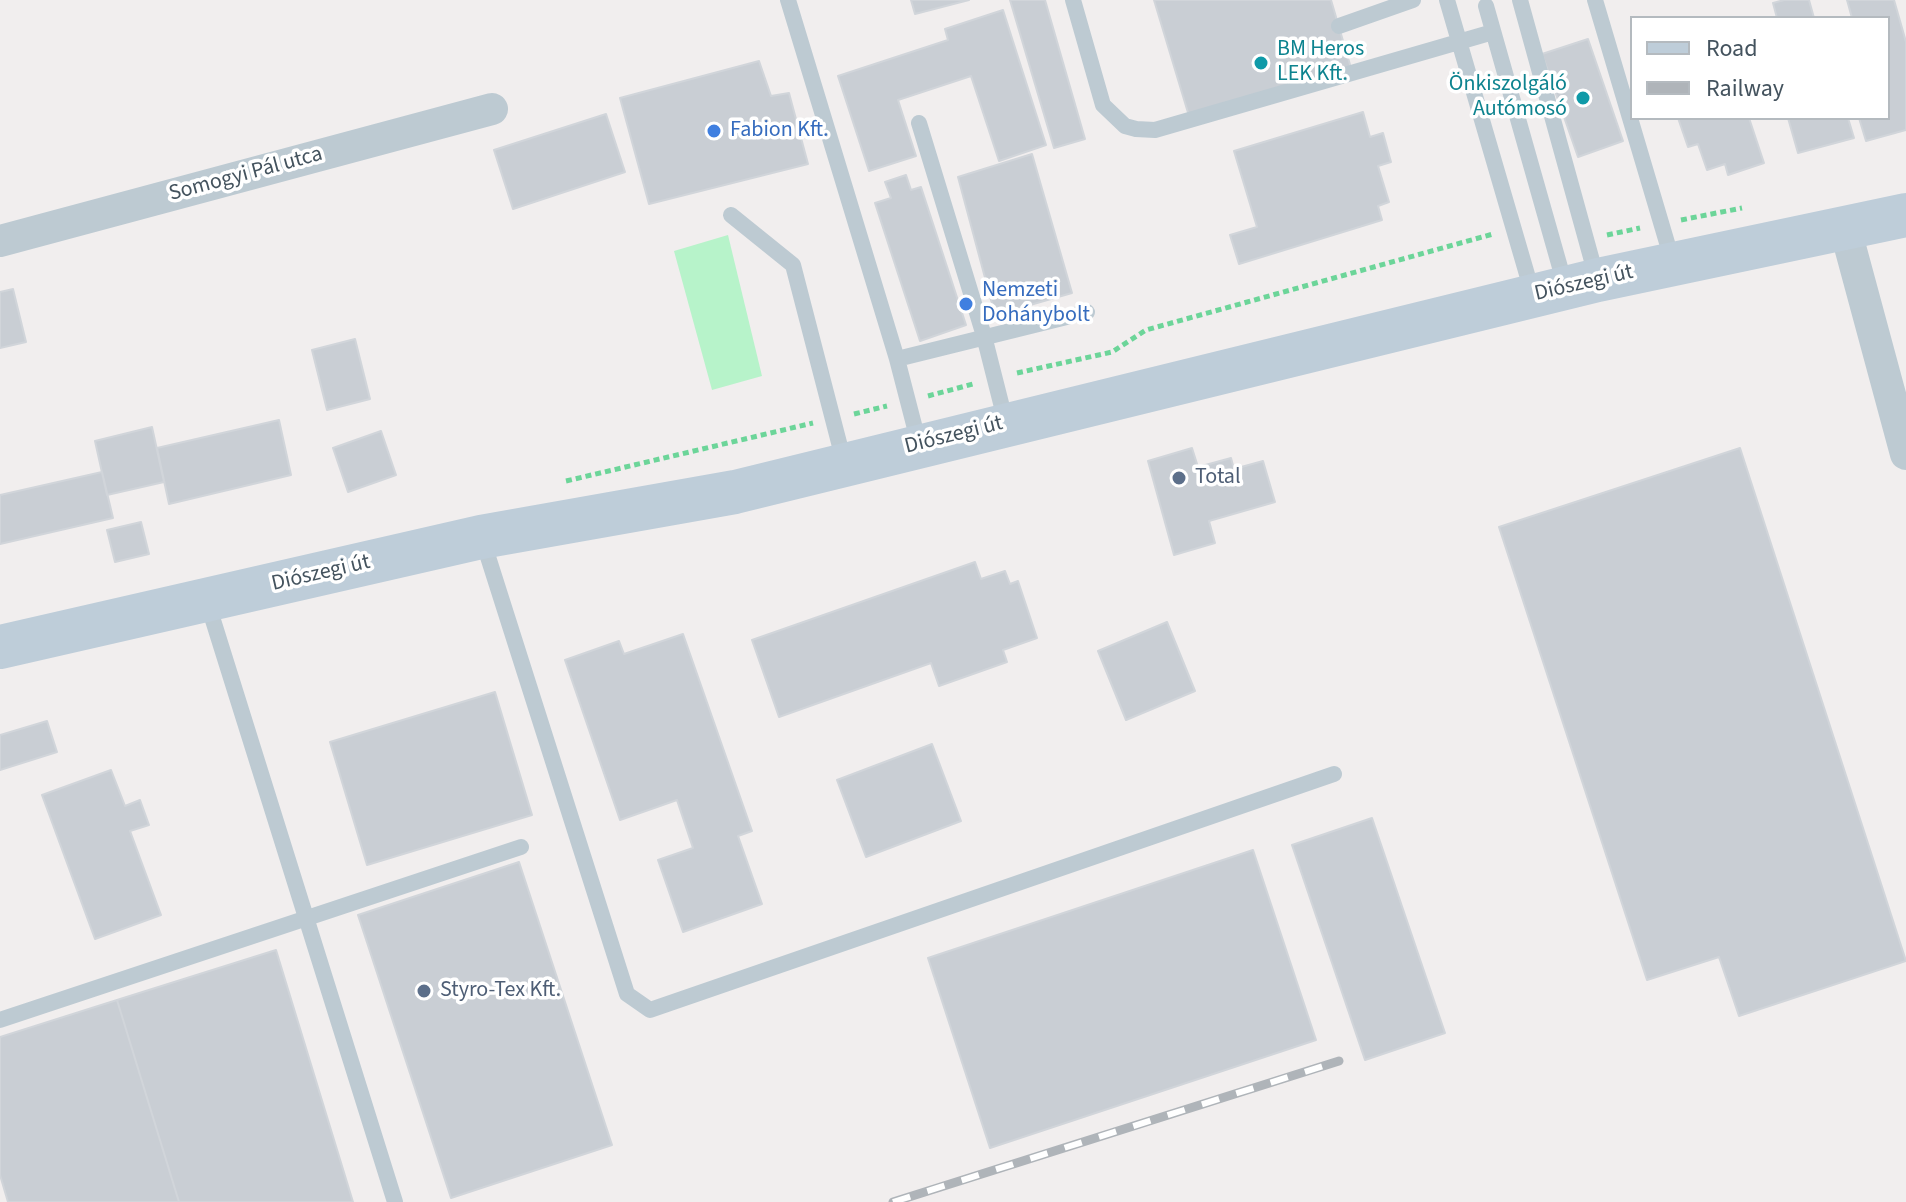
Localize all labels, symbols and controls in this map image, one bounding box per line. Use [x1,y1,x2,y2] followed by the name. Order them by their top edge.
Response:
[1630,16,1890,120] legend
[1706,31,1758,66] text: Road
[1277,37,1364,88] place label: BM Heros LEK Kft.
[1252,54,1270,72] marker: BM Heros LEK Kft.
[1706,71,1784,106] text: Railway
[1449,72,1567,124] place label: Önkiszolgáló Autómosó
[1574,89,1592,107] marker: Önkiszolgáló Autómosó
[730,118,829,144] place label: Fabion Kft.
[705,122,723,140] marker: Fabion Kft.
[166,142,326,208] street label: Somogyi Pál utca
[1532,260,1636,308] street label: Diószegi út
[982,278,1090,330] place label: Nemzeti Dohánybolt
[957,295,975,313] marker: Nemzeti Dohánybolt
[902,411,1006,461] street label: Diószegi út
[1195,465,1241,491] place label: Total
[1170,469,1188,487] marker: Total
[269,550,373,598] street label: Diószegi út
[440,978,561,1004] place label: Styro-Tex Kft.
[415,982,433,1000] marker: Styro-Tex Kft.

